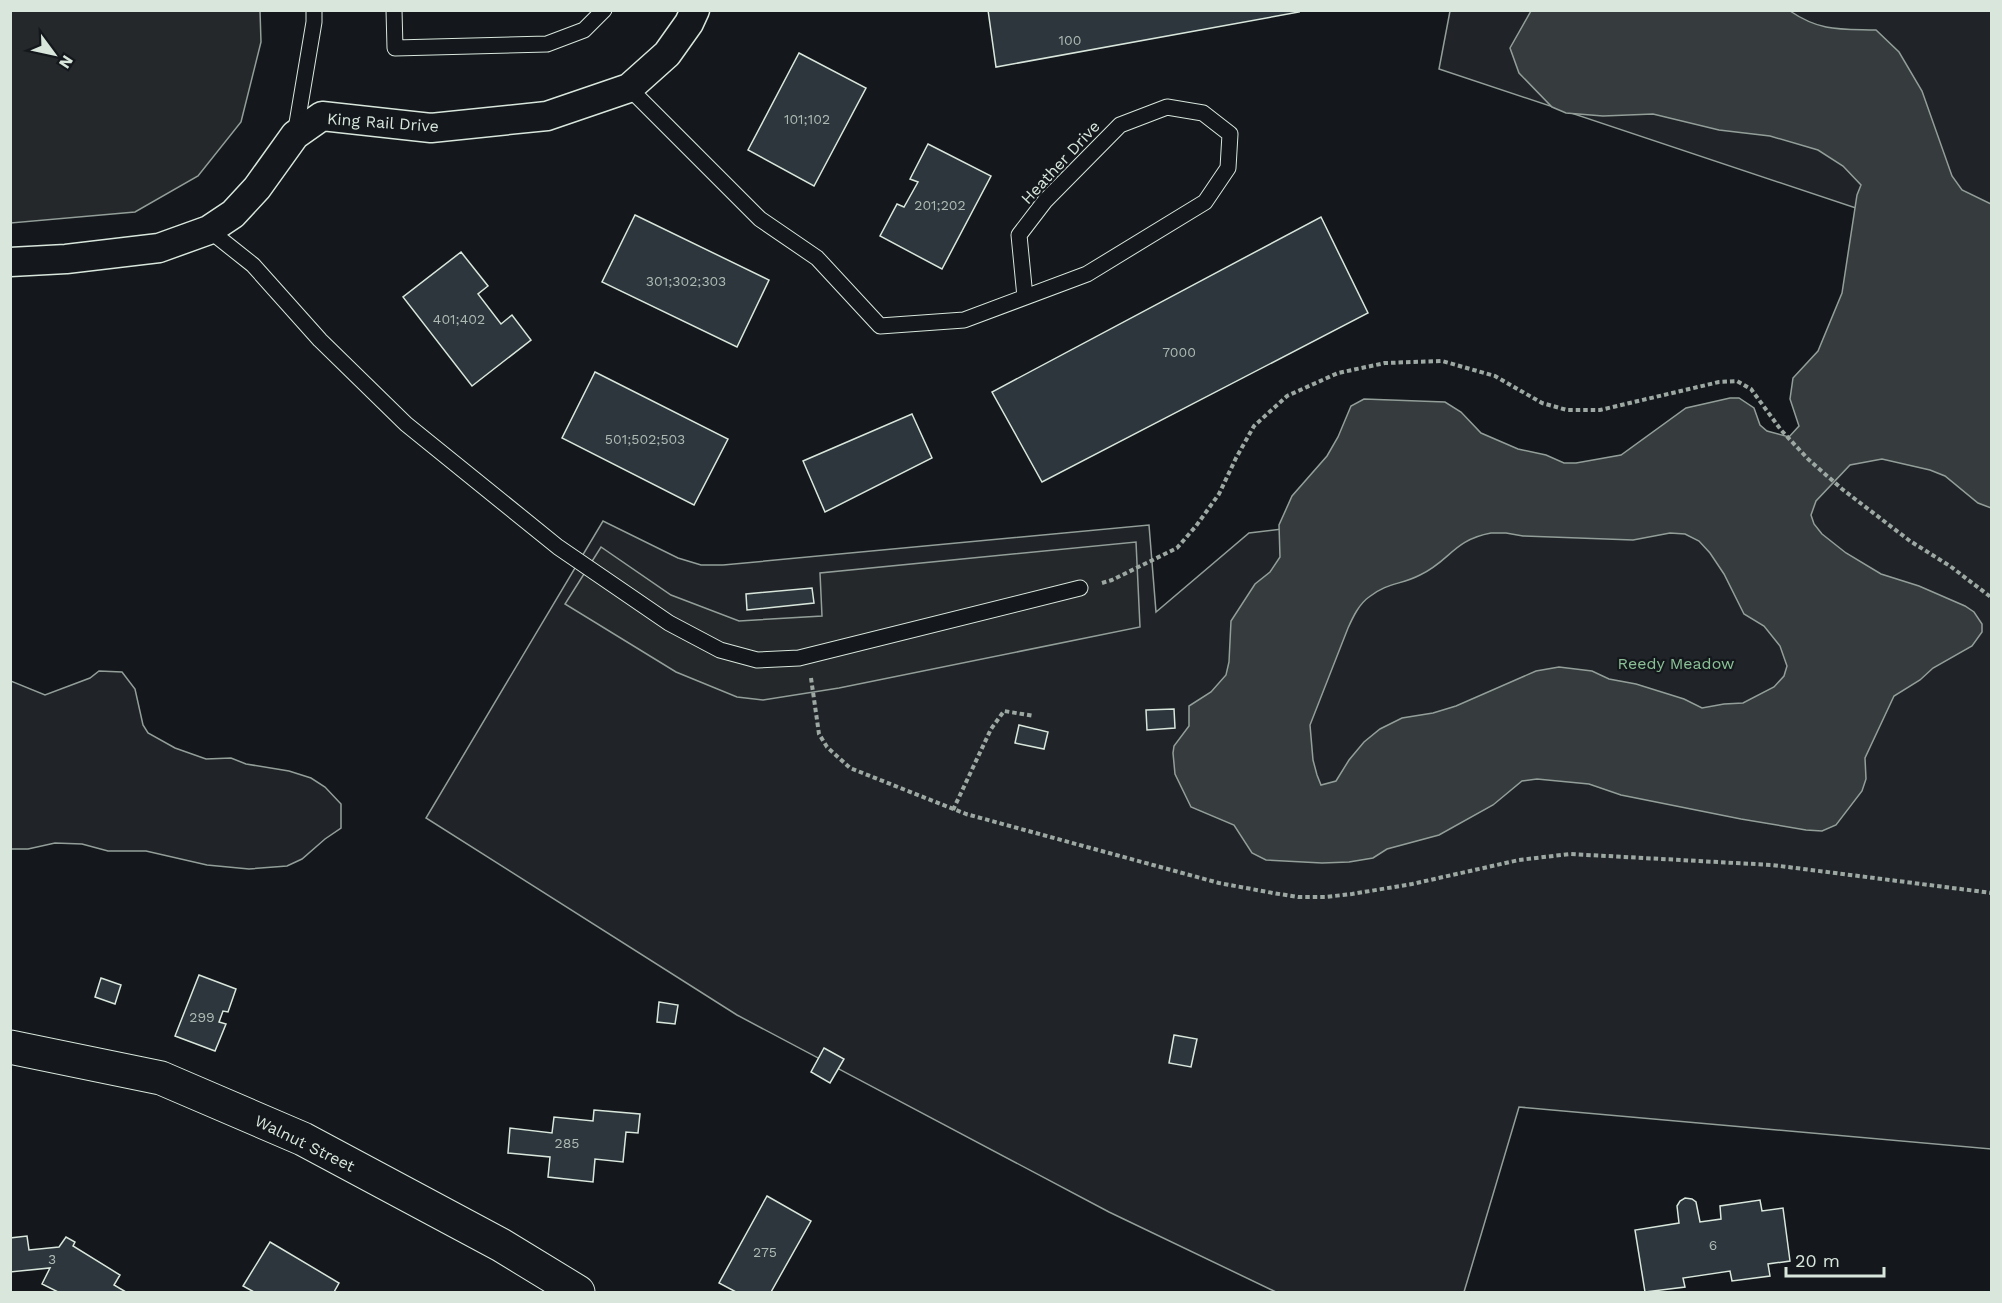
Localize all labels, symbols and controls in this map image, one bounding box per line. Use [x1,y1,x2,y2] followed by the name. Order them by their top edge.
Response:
[24,24,84,84] north arrow
[1059,32,1081,48] house number: 100
[55,52,77,72] text: N
[326,109,440,136] street label: King Rail Drive
[784,111,830,127] house number: 101;102
[1017,117,1104,208] street label: Heather Drive
[914,197,966,213] house number: 201;202
[646,273,726,289] house number: 301;302;303
[433,311,485,327] house number: 401;402
[1162,344,1196,360] house number: 7000
[605,431,685,447] house number: 501;502;503
[1618,654,1734,673] park label: Reedy Meadow
[189,1009,215,1025] house number: 299
[252,1111,358,1176] street label: Walnut Street
[555,1135,579,1151] house number: 285
[1709,1237,1717,1253] house number: 6
[1786,1240,1884,1278] scale bar
[753,1244,777,1260] house number: 275
[1795,1250,1840,1271] text: 20 m
[48,1251,56,1267] house number: 3

